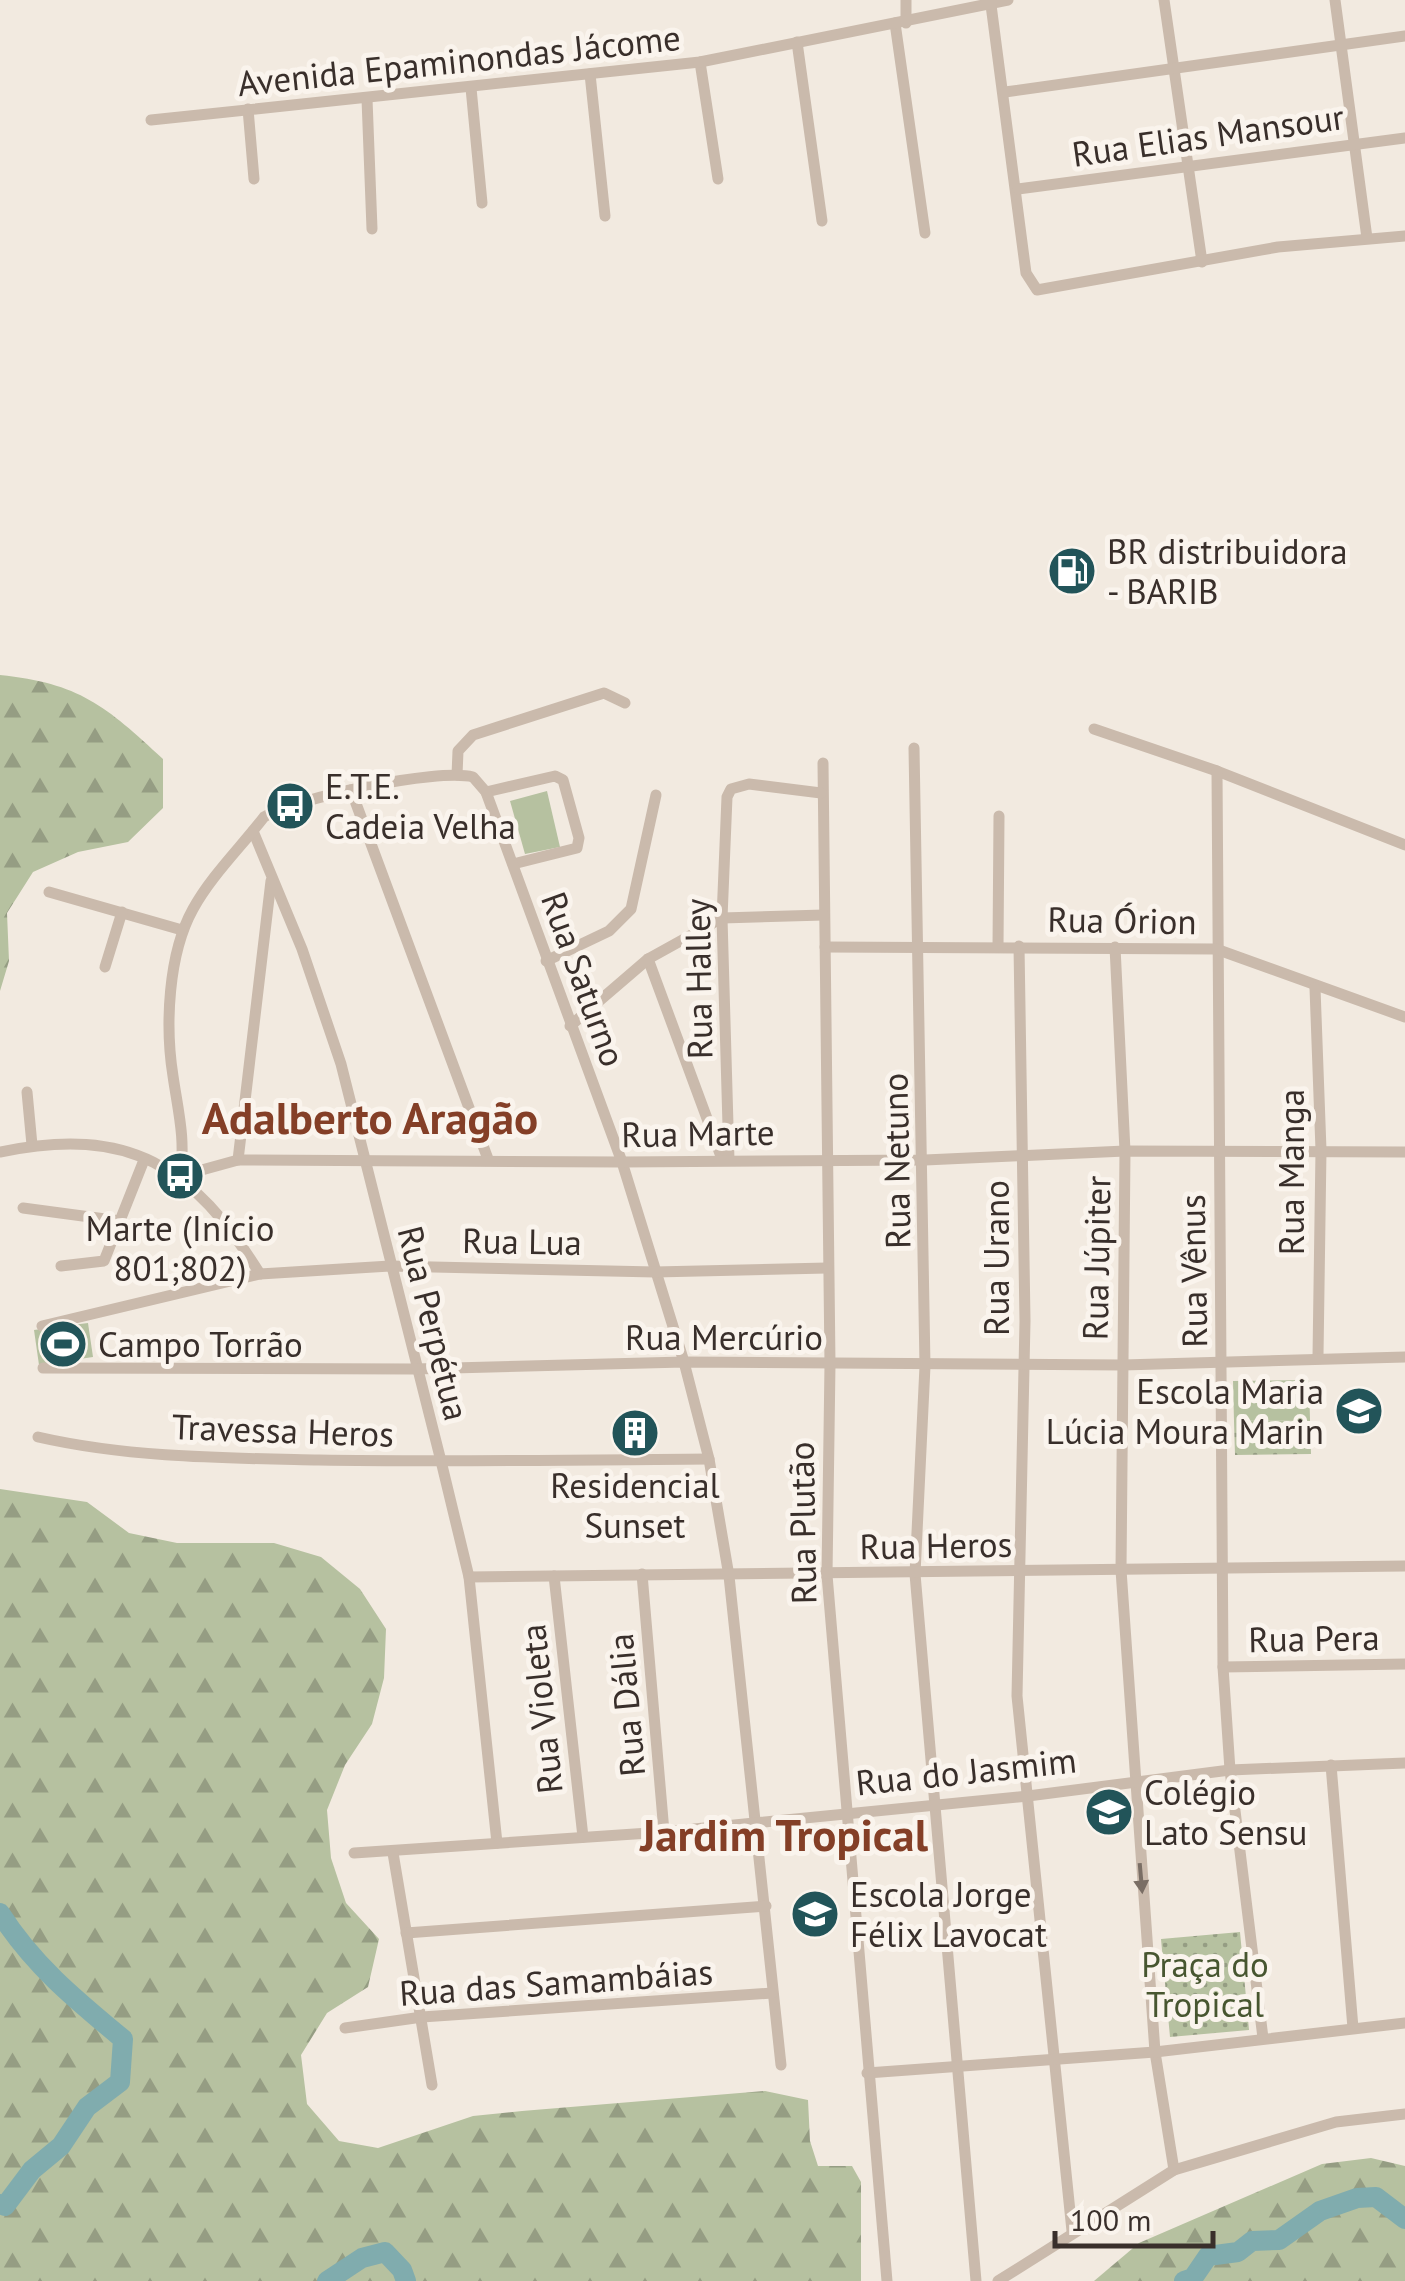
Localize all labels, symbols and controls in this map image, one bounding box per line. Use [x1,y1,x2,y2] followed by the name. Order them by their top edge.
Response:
[235,14,683,106] street label: Avenida Epaminondas Jácome
[1069,93,1347,177] street label: Rua Elias Mansour
[1107,528,1348,614] place label: BR distribuidora - BARIB
[1046,545,1098,597] fuel station icon: BR distribuidora - BARIB
[325,763,516,849] place label: E.T.E. Cadeia Velha
[264,780,316,832] bus stop icon: E.T.E. Cadeia Velha
[531,885,637,1073] street label: Rua Saturno
[1047,896,1197,944] street label: Rua Órion
[674,898,722,1060] street label: Rua Halley
[871,1073,921,1249] street label: Rua Netuno
[202,1088,538,1146] district label: Adalberto Aragão
[1268,1089,1314,1255] street label: Rua Manga
[621,1109,775,1157] street label: Rua Marte
[154,1150,206,1202] bus stop icon: Marte (Início 801;802)
[1072,1175,1120,1341] street label: Rua Júpiter
[973,1180,1019,1336] street label: Rua Urano
[1169,1194,1217,1348] street label: Rua Vênus
[85,1205,275,1291] place label: Marte (Início 801;802)
[462,1217,582,1265] street label: Rua Lua
[388,1221,480,1425] street label: Rua Perpétua
[625,1314,823,1360] street label: Rua Mercúrio
[37,1318,89,1370] sports icon: Campo Torrão
[98,1321,303,1367] place label: Campo Torrão
[1046,1368,1324,1454] place label: Escola Maria Lúcia Moura Marin
[1333,1385,1385,1437] school or university icon: Escola Maria Lúcia Moura Marin
[171,1403,395,1457] street label: Travessa Heros
[609,1407,661,1459] building icon: Residencial Sunset
[778,1441,826,1605] street label: Rua Plutão
[550,1462,720,1548] place label: Residencial Sunset
[859,1521,1013,1569] street label: Rua Heros
[1248,1614,1380,1662] street label: Rua Pera
[509,1622,573,1796] street label: Rua Violeta
[597,1632,655,1778] street label: Rua Dália
[853,1737,1079,1805] street label: Rua do Jasmim
[1144,1769,1307,1855] place label: Colégio Lato Sensu
[1083,1786,1135,1838] school or university icon: Colégio Lato Sensu
[638,1805,929,1863] district label: Jardim Tropical
[1133,1862,1149,1894] one-way arrow
[850,1871,1047,1957] place label: Escola Jorge Félix Lavocat
[789,1888,841,1940] school or university icon: Escola Jorge Félix Lavocat
[1141,1941,1269,2027] park label: Praça do Tropical
[398,1948,714,2016] street label: Rua das Samambáias
[1055,2186,1212,2248] scale bar
[1070,2200,1151,2239] text: 100 m

